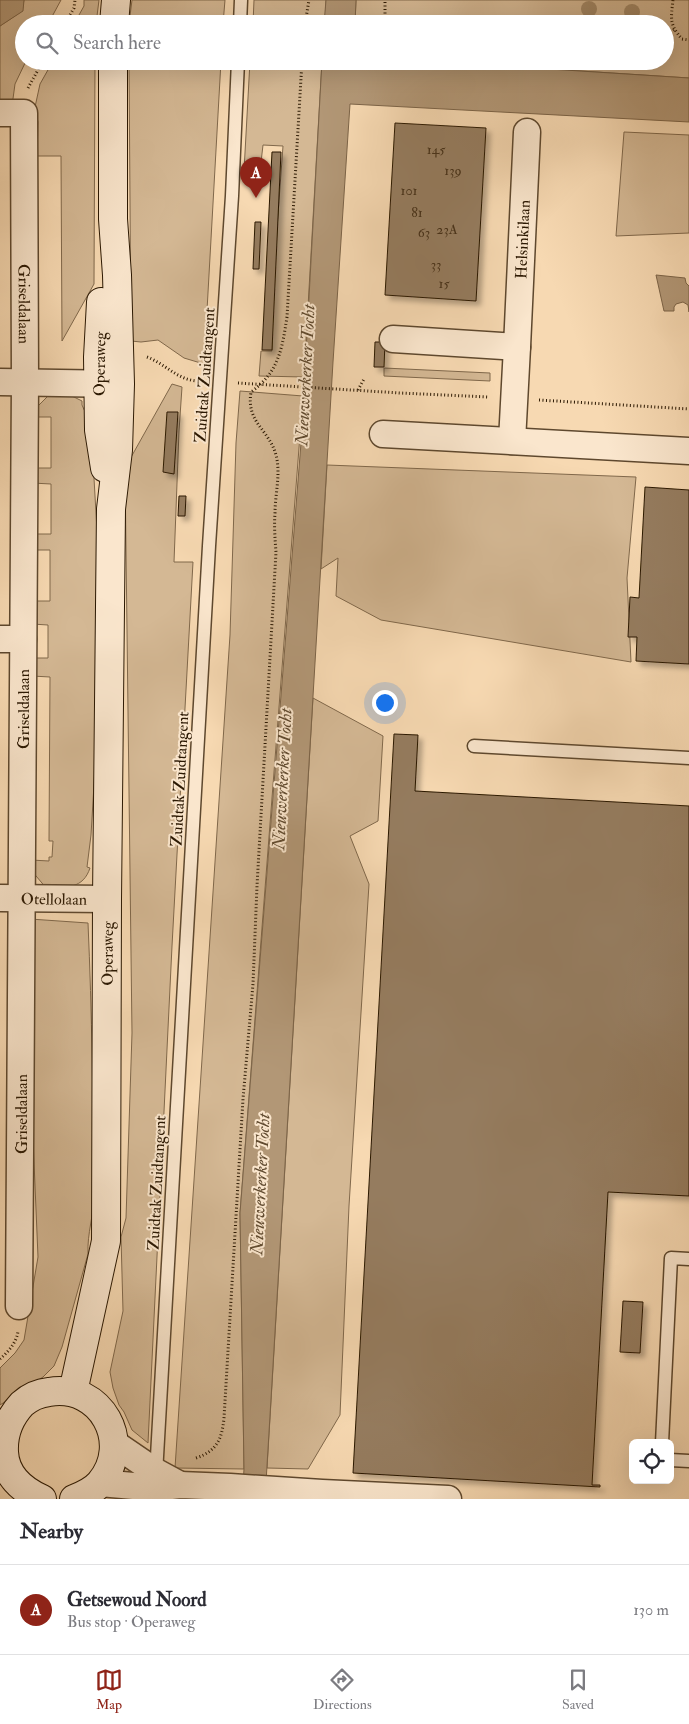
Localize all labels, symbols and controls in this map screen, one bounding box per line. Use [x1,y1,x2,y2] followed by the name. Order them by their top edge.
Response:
[15,15,674,70] search box
[33,29,61,57] icon: search
[73,31,161,55] text: Search here
[427,141,446,158] house number: 145
[240,157,272,198] pin: A
[444,162,462,179] house number: 139
[400,182,418,199] house number: 101
[511,199,535,279] street label: Helsinkilaan
[411,204,423,221] house number: 81
[436,221,458,238] house number: 23A
[418,224,430,241] house number: 63
[431,256,441,273] house number: 33
[14,264,34,344] street label: Griseldalaan
[438,275,450,292] house number: 15
[290,303,321,447] water label: Nieuwerkerker Tocht
[190,307,220,443] street label: Zuidtak Zuidtangent
[89,330,112,396] street label: Operaweg
[14,669,34,749] street label: Griseldalaan
[372,690,398,716] your location
[267,707,298,851] water label: Nieuwerkerker Tocht
[166,711,194,847] street label: Zuidtak Zuidtangent
[21,889,87,910] street label: Otellolaan
[98,920,119,986] street label: Operaweg
[12,1074,32,1154] street label: Griseldalaan
[245,1112,276,1256] water label: Nieuwerkerker Tocht
[143,1115,171,1251] street label: Zuidtak Zuidtangent
[629,1439,674,1484] map controls
[629,1439,674,1484] button: locate
[20,1518,83,1545] text: Nearby
[67,1588,207,1612] text: Getsewoud Noord
[31,1600,41,1620] text: A
[633,1600,669,1620] text: 130 m
[67,1612,195,1632] text: Bus stop · Operaweg
[95,1666,123,1713] tab: Map
[313,1666,372,1713] tab: Directions
[562,1666,594,1713] tab: Saved

